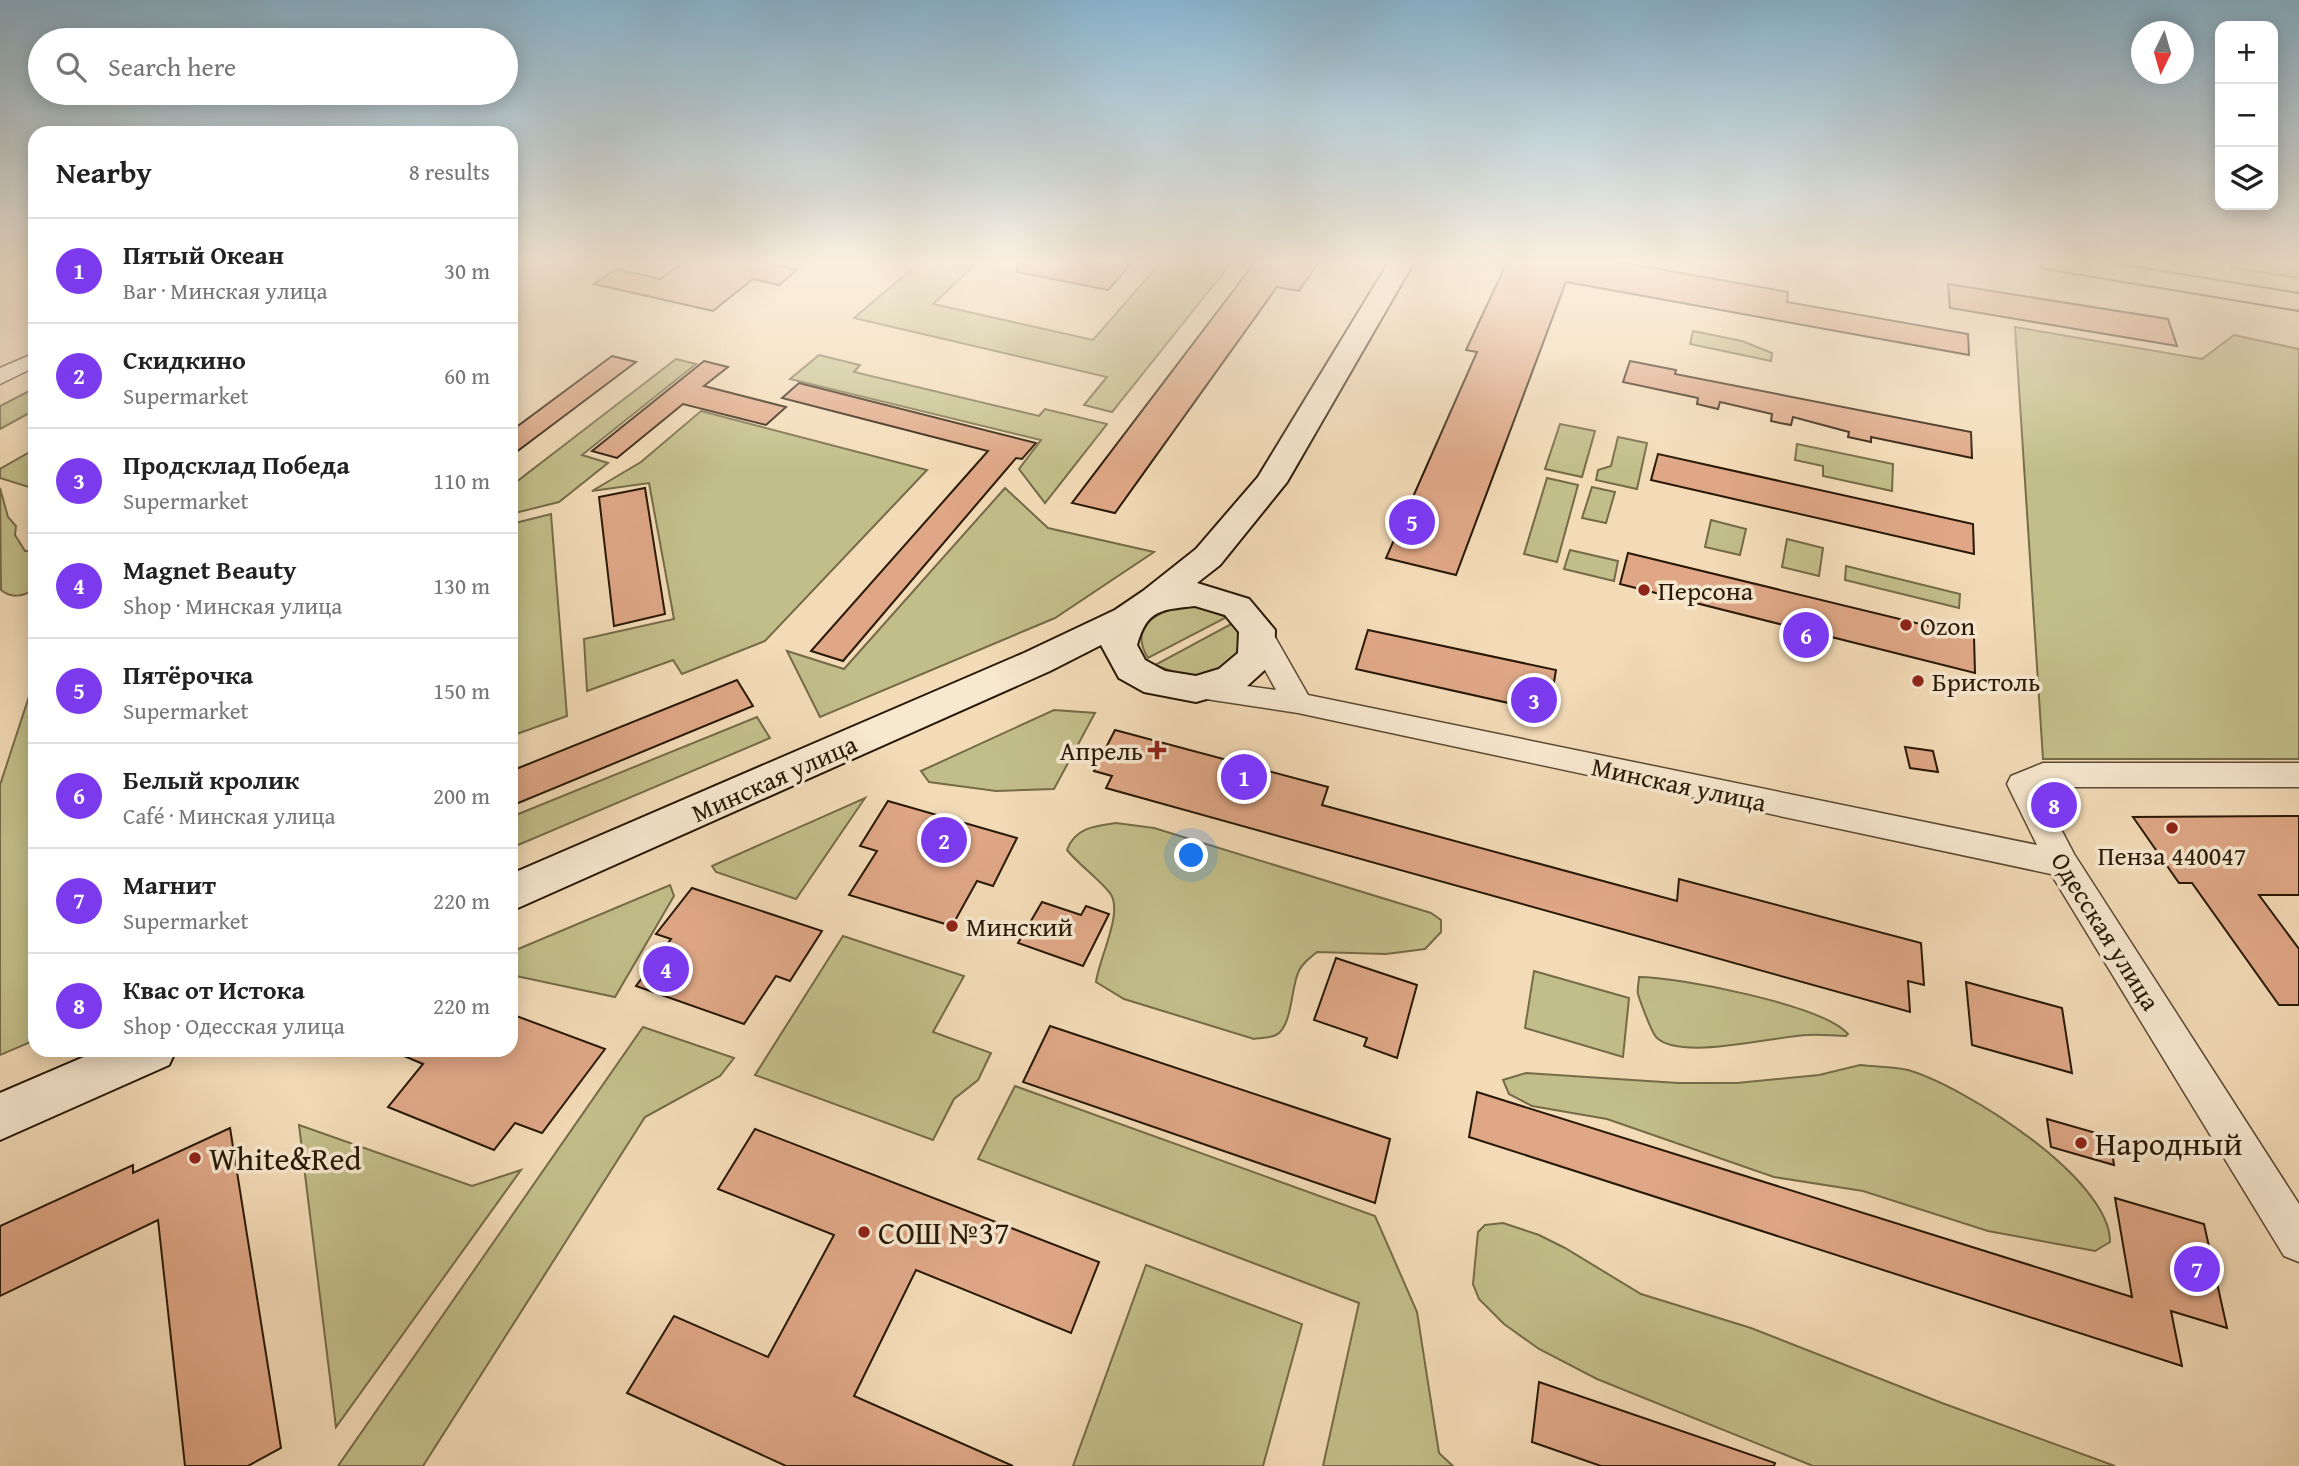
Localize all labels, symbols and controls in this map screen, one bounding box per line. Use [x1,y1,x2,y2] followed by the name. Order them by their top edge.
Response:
[2131,21,2194,84] north arrow
[2215,21,2278,210] map controls
[2215,21,2278,84] button: +
[28,28,518,105] search box
[108,47,236,86] text: Search here
[52,48,90,86] icon: search
[2215,84,2278,147] button: −
[2215,147,2278,210] button: layers
[56,150,152,194] text: Nearby
[409,155,490,188] text: 8 results
[123,235,284,274] text: Пятый Океан
[73,254,85,287] text: 1
[444,254,490,287] text: 30 m
[123,274,327,307] text: Bar · Минская улица
[123,340,246,379] text: Скидкино
[73,359,85,392] text: 2
[444,359,490,392] text: 60 m
[123,379,249,412] text: Supermarket
[123,445,350,484] text: Продсклад Победа
[73,464,85,497] text: 3
[433,464,490,497] text: 110 m
[123,484,249,517] text: Supermarket
[1389,496,1435,548] pin: 5
[123,550,296,589] text: Magnet Beauty
[73,569,85,602] text: 4
[433,569,490,602] text: 130 m
[1658,571,1754,610] place label: Персона
[1636,582,1652,598] marker: Персона
[123,589,342,622] text: Shop · Минская улица
[1920,606,1975,645] place label: Ozon
[1783,609,1829,661] pin: 6
[1898,617,1914,633] marker: Ozon
[123,655,253,694] text: Пятёрочка
[1932,662,2040,701] place label: Бристоль
[1910,673,1926,689] marker: Бристоль
[73,674,85,707] text: 5
[433,674,490,707] text: 150 m
[1511,674,1557,726] pin: 3
[123,694,249,727] text: Supermarket
[685,724,864,832] street label: Минская улица
[1060,731,1143,770] place label: Апрель
[1149,742,1165,758] marker: Апрель
[1588,746,1770,822] street label: Минская улица
[1221,751,1267,803] pin: 1
[123,760,299,799] text: Белый кролик
[73,779,85,812] text: 6
[433,779,490,812] text: 200 m
[2031,779,2077,831] pin: 8
[123,799,336,832] text: Café · Минская улица
[921,814,967,866] pin: 2
[2164,820,2180,836] marker: Пенза 440047
[2098,836,2246,875] place label: Пенза 440047
[1174,838,1208,872] your location
[2042,844,2171,1018] street label: Одесская улица
[123,865,216,904] text: Магнит
[73,884,85,917] text: 7
[433,884,490,917] text: 220 m
[123,904,249,937] text: Supermarket
[966,907,1073,946] place label: Минский
[944,918,960,934] marker: Минский
[643,943,689,995] pin: 4
[123,970,305,1009] text: Квас от Истока
[73,989,85,1022] text: 8
[433,989,490,1022] text: 220 m
[123,1009,345,1042] text: Shop · Одесская улица
[2095,1120,2242,1167] place label: Народный
[209,1135,362,1182] place label: White&Red
[2073,1135,2089,1151] marker: Народный
[187,1150,203,1166] marker: White&Red
[878,1209,1010,1256] place label: СОШ №37
[856,1224,872,1240] marker: СОШ №37
[2174,1243,2220,1295] pin: 7

